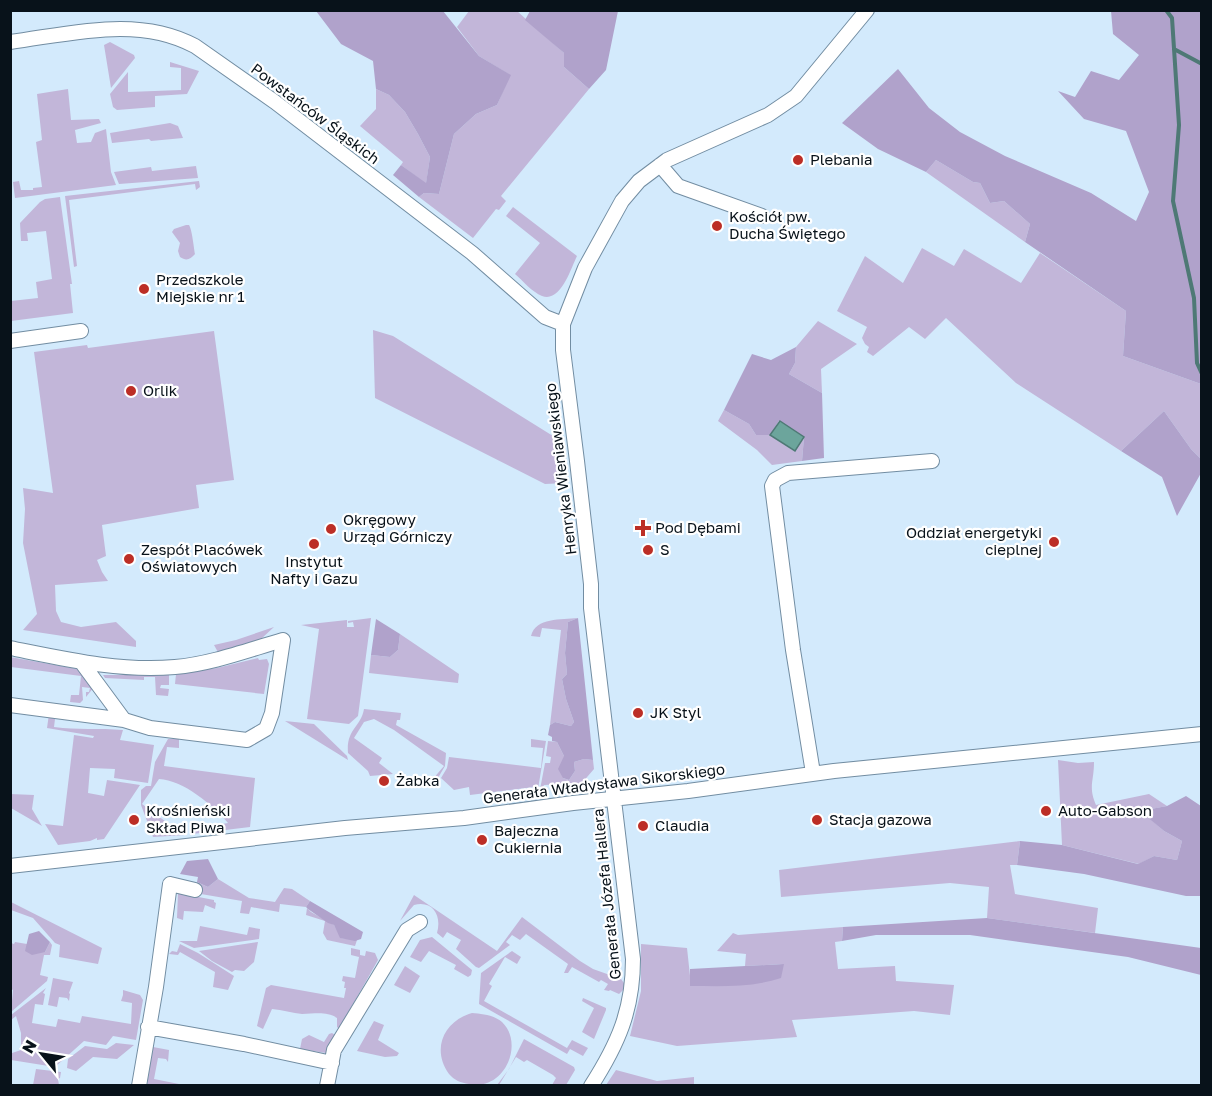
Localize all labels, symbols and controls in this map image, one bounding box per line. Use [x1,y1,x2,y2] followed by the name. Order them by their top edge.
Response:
[248,59,383,167] street label: Powstańców Śląskich
[810,150,873,168] place label: Plebania
[791,153,805,167] marker: Plebania
[729,207,845,242] place label: Kościół pw. Ducha Świętego
[710,219,724,233] marker: Kościół pw. Ducha Świętego
[156,270,245,305] place label: Przedszkole Miejskie nr 1
[137,282,151,296] marker: Przedszkole Miejskie nr 1
[143,381,178,399] place label: Orlik
[541,382,579,556] street label: Henryka Wieniawskiego
[124,384,138,398] marker: Orlik
[343,510,453,545] place label: Okręgowy Urząd Górniczy
[655,518,741,536] place label: Pod Dębami
[636,521,650,535] marker: Pod Dębami
[324,522,338,536] marker: Okręgowy Urząd Górniczy
[906,523,1042,558] place label: Oddział energetyki cieplnej
[1047,535,1061,549] marker: Oddział energetyki cieplnej
[307,537,321,551] marker: Instytut Nafty i Gazu
[141,540,263,575] place label: Zespół Placówek Oświatowych
[660,540,670,558] place label: S
[641,543,655,557] marker: S
[122,552,136,566] marker: Zespół Placówek Oświatowych
[270,552,358,587] place label: Instytut Nafty i Gazu
[650,703,701,721] place label: JK Styl
[631,706,645,720] marker: JK Styl
[482,759,726,807] street label: Generała Władysława Sikorskiego
[396,771,440,789] place label: Żabka
[377,774,391,788] marker: Żabka
[146,801,231,836] place label: Krośnieński Skład Piwa
[1058,801,1152,819] place label: Auto-Gabson
[1039,804,1053,818] marker: Auto-Gabson
[588,808,624,980] street label: Generała Józefa Hallera
[829,810,932,828] place label: Stacja gazowa
[127,813,141,827] marker: Krośnieński Skład Piwa
[810,813,824,827] marker: Stacja gazowa
[655,816,709,834] place label: Claudia
[636,819,650,833] marker: Claudia
[494,821,562,856] place label: Bajeczna Cukiernia
[475,833,489,847] marker: Bajeczna Cukiernia
[12,1024,72,1084] north arrow
[17,1036,41,1057] text: N

